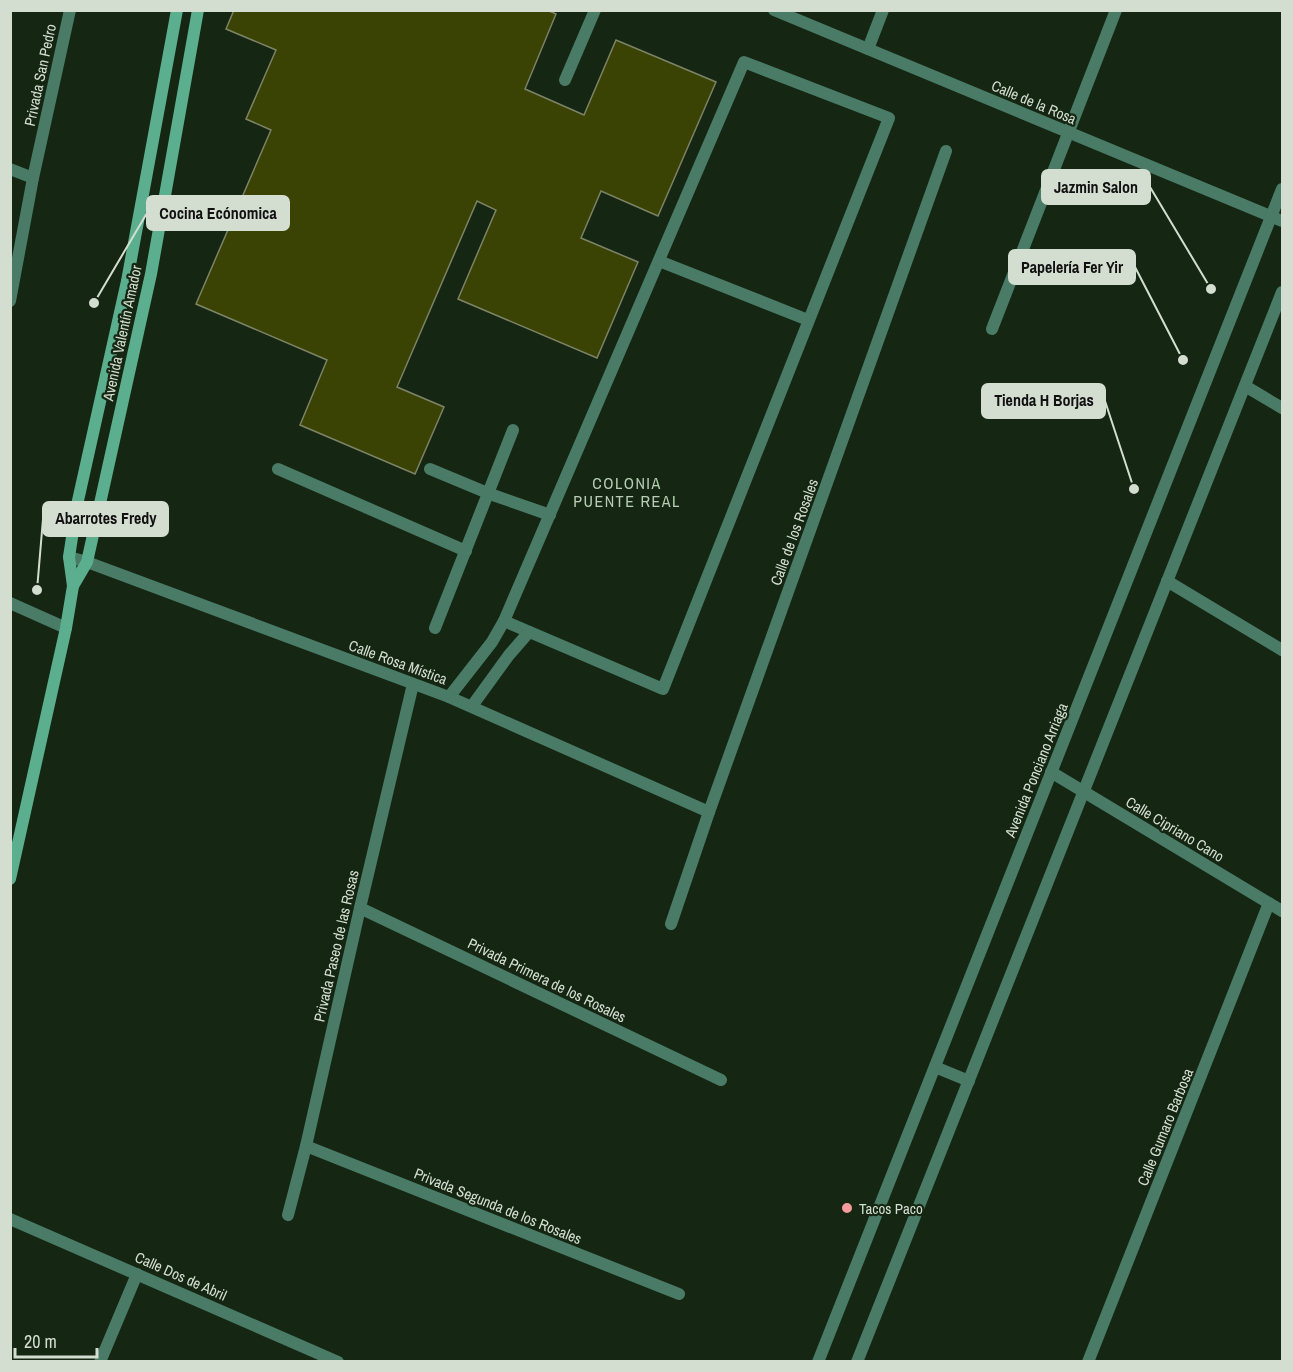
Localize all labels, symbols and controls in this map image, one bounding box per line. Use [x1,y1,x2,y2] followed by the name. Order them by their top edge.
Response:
[19,22,61,128] street label: Privada San Pedro
[988,75,1080,129] street label: Calle de la Rosa
[1042,170,1150,204] callout: Jazmin Salon
[1054,176,1138,198] text: Jazmin Salon
[147,196,289,230] callout: Cocina Ecónomica
[159,202,277,224] text: Cocina Ecónomica
[1009,250,1135,284] callout: Papelería Fer Yir
[1021,256,1124,278] text: Papelería Fer Yir
[97,263,147,404] street label: Avenida Valentín Amador
[982,384,1105,418] callout: Tienda H Borjas
[994,389,1094,411] text: Tienda H Borjas
[573,472,681,512] district label: COLONIA PUENTE REAL
[765,476,823,588] street label: Calle de los Rosales
[43,502,168,536] callout: Abarrotes Fredy
[55,507,157,529] text: Abarrotes Fredy
[346,634,450,690] street label: Calle Rosa Mística
[999,699,1073,841] street label: Avenida Ponciano Arriaga
[1122,791,1228,867] street label: Calle Cipriano Cano
[308,868,364,1024] street label: Privada Paseo de las Rosas
[464,932,630,1028] street label: Privada Primera de los Rosales
[1132,1065,1198,1189] street label: Calle Gumaro Barbosa
[411,1163,585,1249] street label: Privada Segunda de los Rosales
[859,1198,923,1219] place label: Tacos Paco
[840,1201,854,1215] marker: Tacos Paco
[132,1246,230,1306] street label: Calle Dos de Abril
[15,1321,98,1359] scale bar
[24,1329,57,1354] text: 20 m

